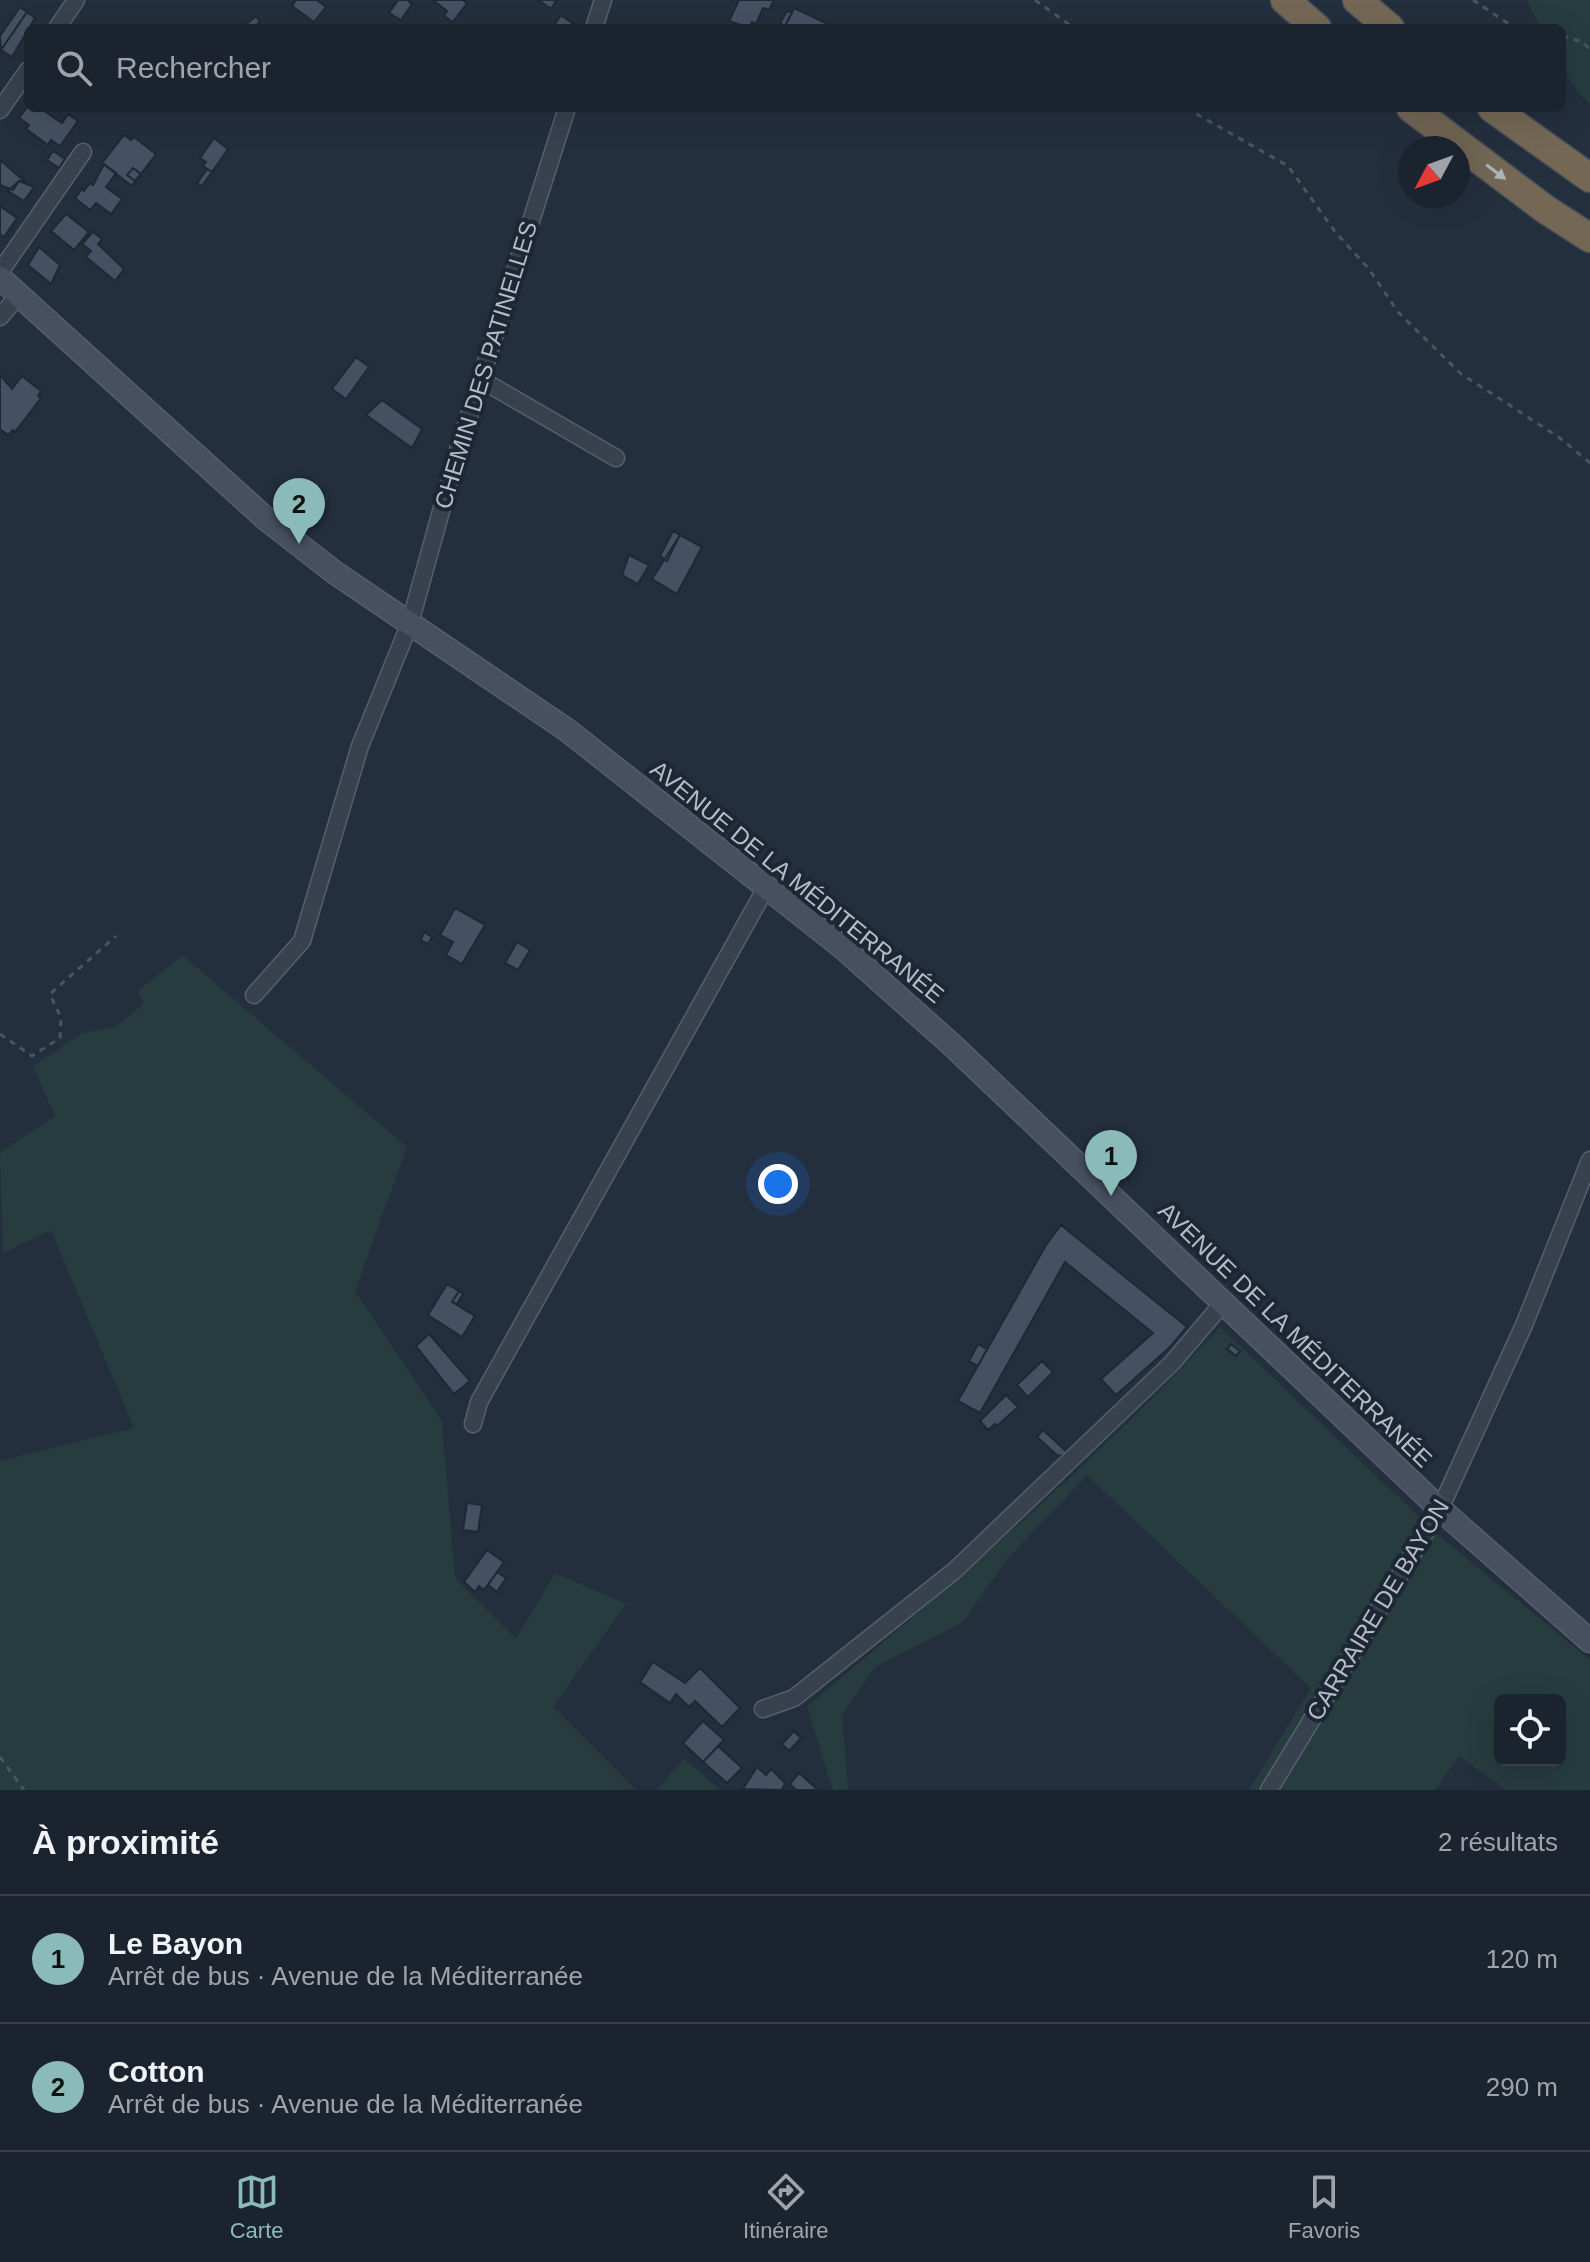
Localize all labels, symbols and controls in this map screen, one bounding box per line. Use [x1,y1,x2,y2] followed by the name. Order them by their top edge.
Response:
[24,24,1566,112] search box
[52,46,96,90] icon: search
[116,51,271,84] text: Rechercher
[1398,136,1470,208] north arrow
[1485,164,1507,180] one-way arrow
[429,218,542,512] street label: CHEMIN DES PATINELLES
[273,478,325,544] pin: 2
[645,755,949,1008] street label: AVENUE DE LA MÉDITERRANÉE
[1085,1130,1137,1196] pin: 1
[758,1164,798,1204] your location
[1153,1197,1437,1473] street label: AVENUE DE LA MÉDITERRANÉE
[1301,1494,1454,1725] street label: CARRAIRE DE BAYON
[1494,1694,1566,1766] map controls
[1494,1694,1566,1766] button: locate
[32,1823,219,1861] text: À proximité
[1438,1827,1558,1857] text: 2 résultats
[108,1927,243,1960] text: Le Bayon
[51,1944,65,1974] text: 1
[1486,1944,1558,1974] text: 120 m
[108,1961,583,1991] text: Arrêt de bus · Avenue de la Méditerranée
[108,2055,205,2088] text: Cotton
[51,2072,65,2102] text: 2
[1486,2072,1558,2102] text: 290 m
[108,2089,583,2119] text: Arrêt de bus · Avenue de la Méditerranée
[230,2170,284,2244] tab: Carte
[743,2170,829,2244] tab: Itinéraire
[1288,2170,1360,2244] tab: Favoris

